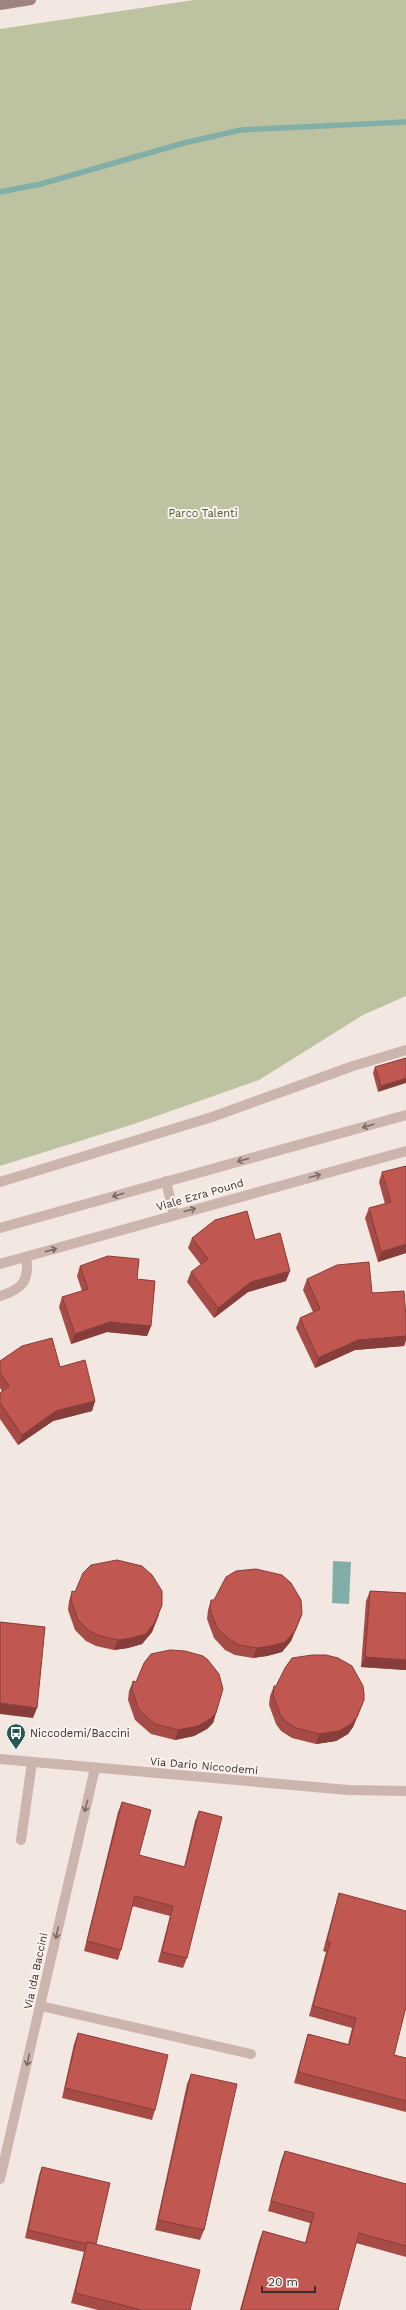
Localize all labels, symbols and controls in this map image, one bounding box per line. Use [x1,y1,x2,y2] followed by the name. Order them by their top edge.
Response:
[168,507,238,520] park label: Parco Talenti
[362,1123,375,1130] one-way arrow
[237,1157,250,1164] one-way arrow
[308,1172,321,1179] one-way arrow
[155,1176,245,1214] street label: Viale Ezra Pound
[111,1192,124,1199] one-way arrow
[183,1206,196,1214] one-way arrow
[44,1246,57,1253] one-way arrow
[5,1722,27,1750] bus stop icon: Niccodemi/Baccini
[30,1727,130,1740] place label: Niccodemi/Baccini
[149,1755,259,1777] street label: Via Dario Niccodemi
[81,1800,89,1813] one-way arrow
[52,1926,60,1939] one-way arrow
[22,1931,50,2010] street label: Via Ida Baccini
[24,2053,32,2066] one-way arrow
[262,2268,315,2294] scale bar
[268,2275,298,2289] text: 20 m

